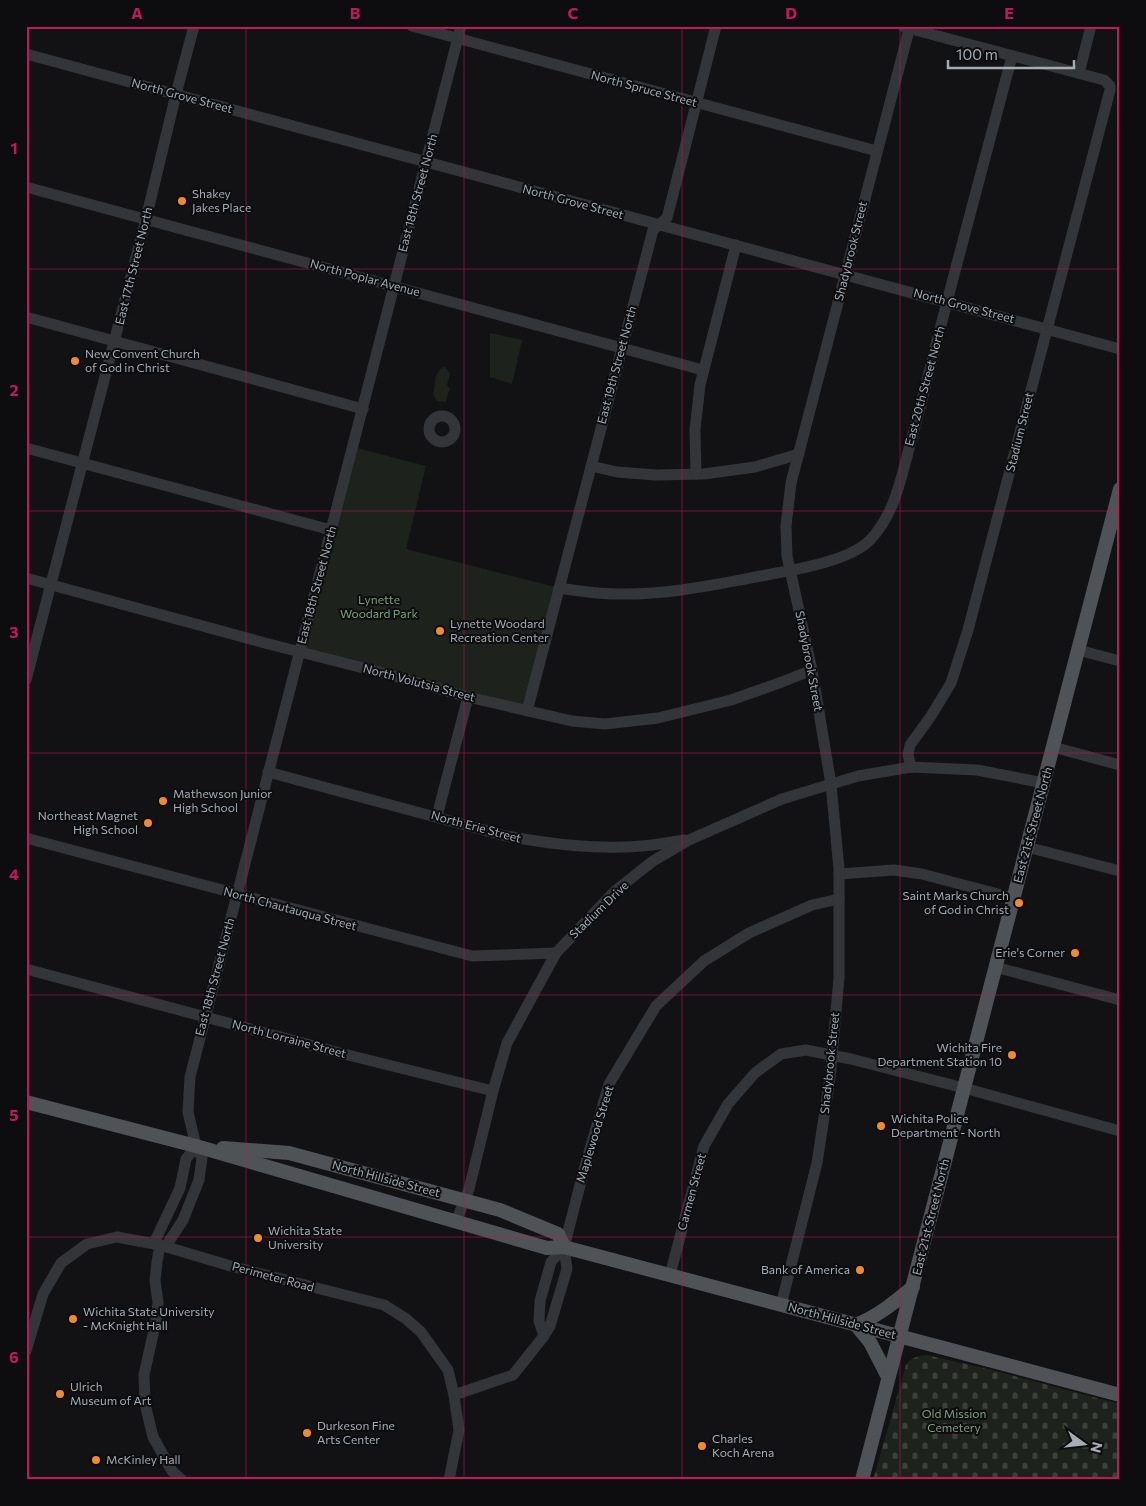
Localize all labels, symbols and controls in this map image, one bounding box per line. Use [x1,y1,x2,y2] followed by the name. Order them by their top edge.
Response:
[131,3,143,22] text: A
[350,3,361,22] text: B
[568,3,579,22] text: C
[785,3,797,22] text: D
[1004,3,1014,22] text: E
[948,38,1075,70] scale bar
[956,45,998,63] text: 100 m
[590,67,699,109] street label: North Spruce Street
[130,75,234,115] street label: North Grove Street
[395,132,440,253] street label: East 18th Street North
[10,138,18,157] text: 1
[521,181,625,221] street label: North Grove Street
[192,186,251,215] place label: Shakey Jakes Place
[176,195,188,207] marker: Shakey Jakes Place
[831,199,869,302] street label: Shadybrook Street
[112,206,154,326] street label: East 17th Street North
[309,256,422,298] street label: North Poplar Avenue
[912,285,1016,325] street label: North Grove Street
[594,304,639,425] street label: East 19th Street North
[901,324,947,447] street label: East 20th Street North
[85,346,200,374] place label: New Convent Church of God in Christ
[69,355,81,367] marker: New Convent Church of God in Christ
[9,380,19,399] text: 2
[1002,390,1036,473] street label: Stadium Street
[294,524,339,645] street label: East 18th Street North
[340,592,418,620] park label: Lynette Woodard Park
[793,609,827,712] street label: Shadybrook Street
[450,616,549,644] place label: Lynette Woodard Recreation Center
[9,622,19,641] text: 3
[434,625,446,637] marker: Lynette Woodard Recreation Center
[362,660,477,704] street label: North Volutsia Street
[1010,765,1054,884] street label: East 21st Street North
[173,786,272,814] place label: Mathewson Junior High School
[157,795,169,807] marker: Mathewson Junior High School
[430,807,523,845] street label: North Erie Street
[38,808,138,836] place label: Northeast Magnet High School
[142,817,154,829] marker: Northeast Magnet High School
[9,864,19,883] text: 4
[566,878,631,941] street label: Stadium Drive
[222,884,358,933] street label: North Chautauqua Street
[903,888,1009,916] place label: Saint Marks Church of God in Christ
[1013,897,1025,909] marker: Saint Marks Church of God in Christ
[192,916,237,1037] street label: East 18th Street North
[995,945,1065,959] place label: Erie's Corner
[1069,947,1081,959] marker: Erie's Corner
[817,1011,841,1114] street label: Shadybrook Street
[231,1016,348,1060] street label: North Lorraine Street
[877,1040,1002,1068] place label: Wichita Fire Department Station 10
[1006,1049,1018,1061] marker: Wichita Fire Department Station 10
[573,1083,616,1184] street label: Maplewood Street
[9,1105,19,1124] text: 5
[891,1111,1000,1139] place label: Wichita Police Department - North
[875,1120,887,1132] marker: Wichita Police Department - North
[674,1152,708,1232] street label: Carmen Street
[331,1157,442,1199] street label: North Hillside Street
[909,1157,951,1276] street label: East 21st Street North
[268,1223,342,1251] place label: Wichita State University
[252,1232,264,1244] marker: Wichita State University
[231,1258,316,1294] street label: Perimeter Road
[761,1262,850,1276] place label: Bank of America
[854,1264,866,1276] marker: Bank of America
[787,1299,898,1341] street label: North Hillside Street
[83,1304,215,1332] place label: Wichita State University - McKnight Hall
[67,1313,79,1325] marker: Wichita State University - McKnight Hall
[9,1347,19,1366] text: 6
[70,1379,152,1407] place label: Ulrich Museum of Art
[54,1388,66,1400] marker: Ulrich Museum of Art
[922,1406,986,1434] park label: Old Mission Cemetery
[317,1418,395,1446] place label: Durkeson Fine Arts Center
[1058,1418,1108,1468] north arrow
[301,1427,313,1439] marker: Durkeson Fine Arts Center
[712,1431,774,1459] place label: Charles Koch Arena
[696,1440,708,1452] marker: Charles Koch Arena
[1087,1440,1107,1455] text: N
[106,1452,181,1466] place label: McKinley Hall
[90,1454,102,1466] marker: McKinley Hall

